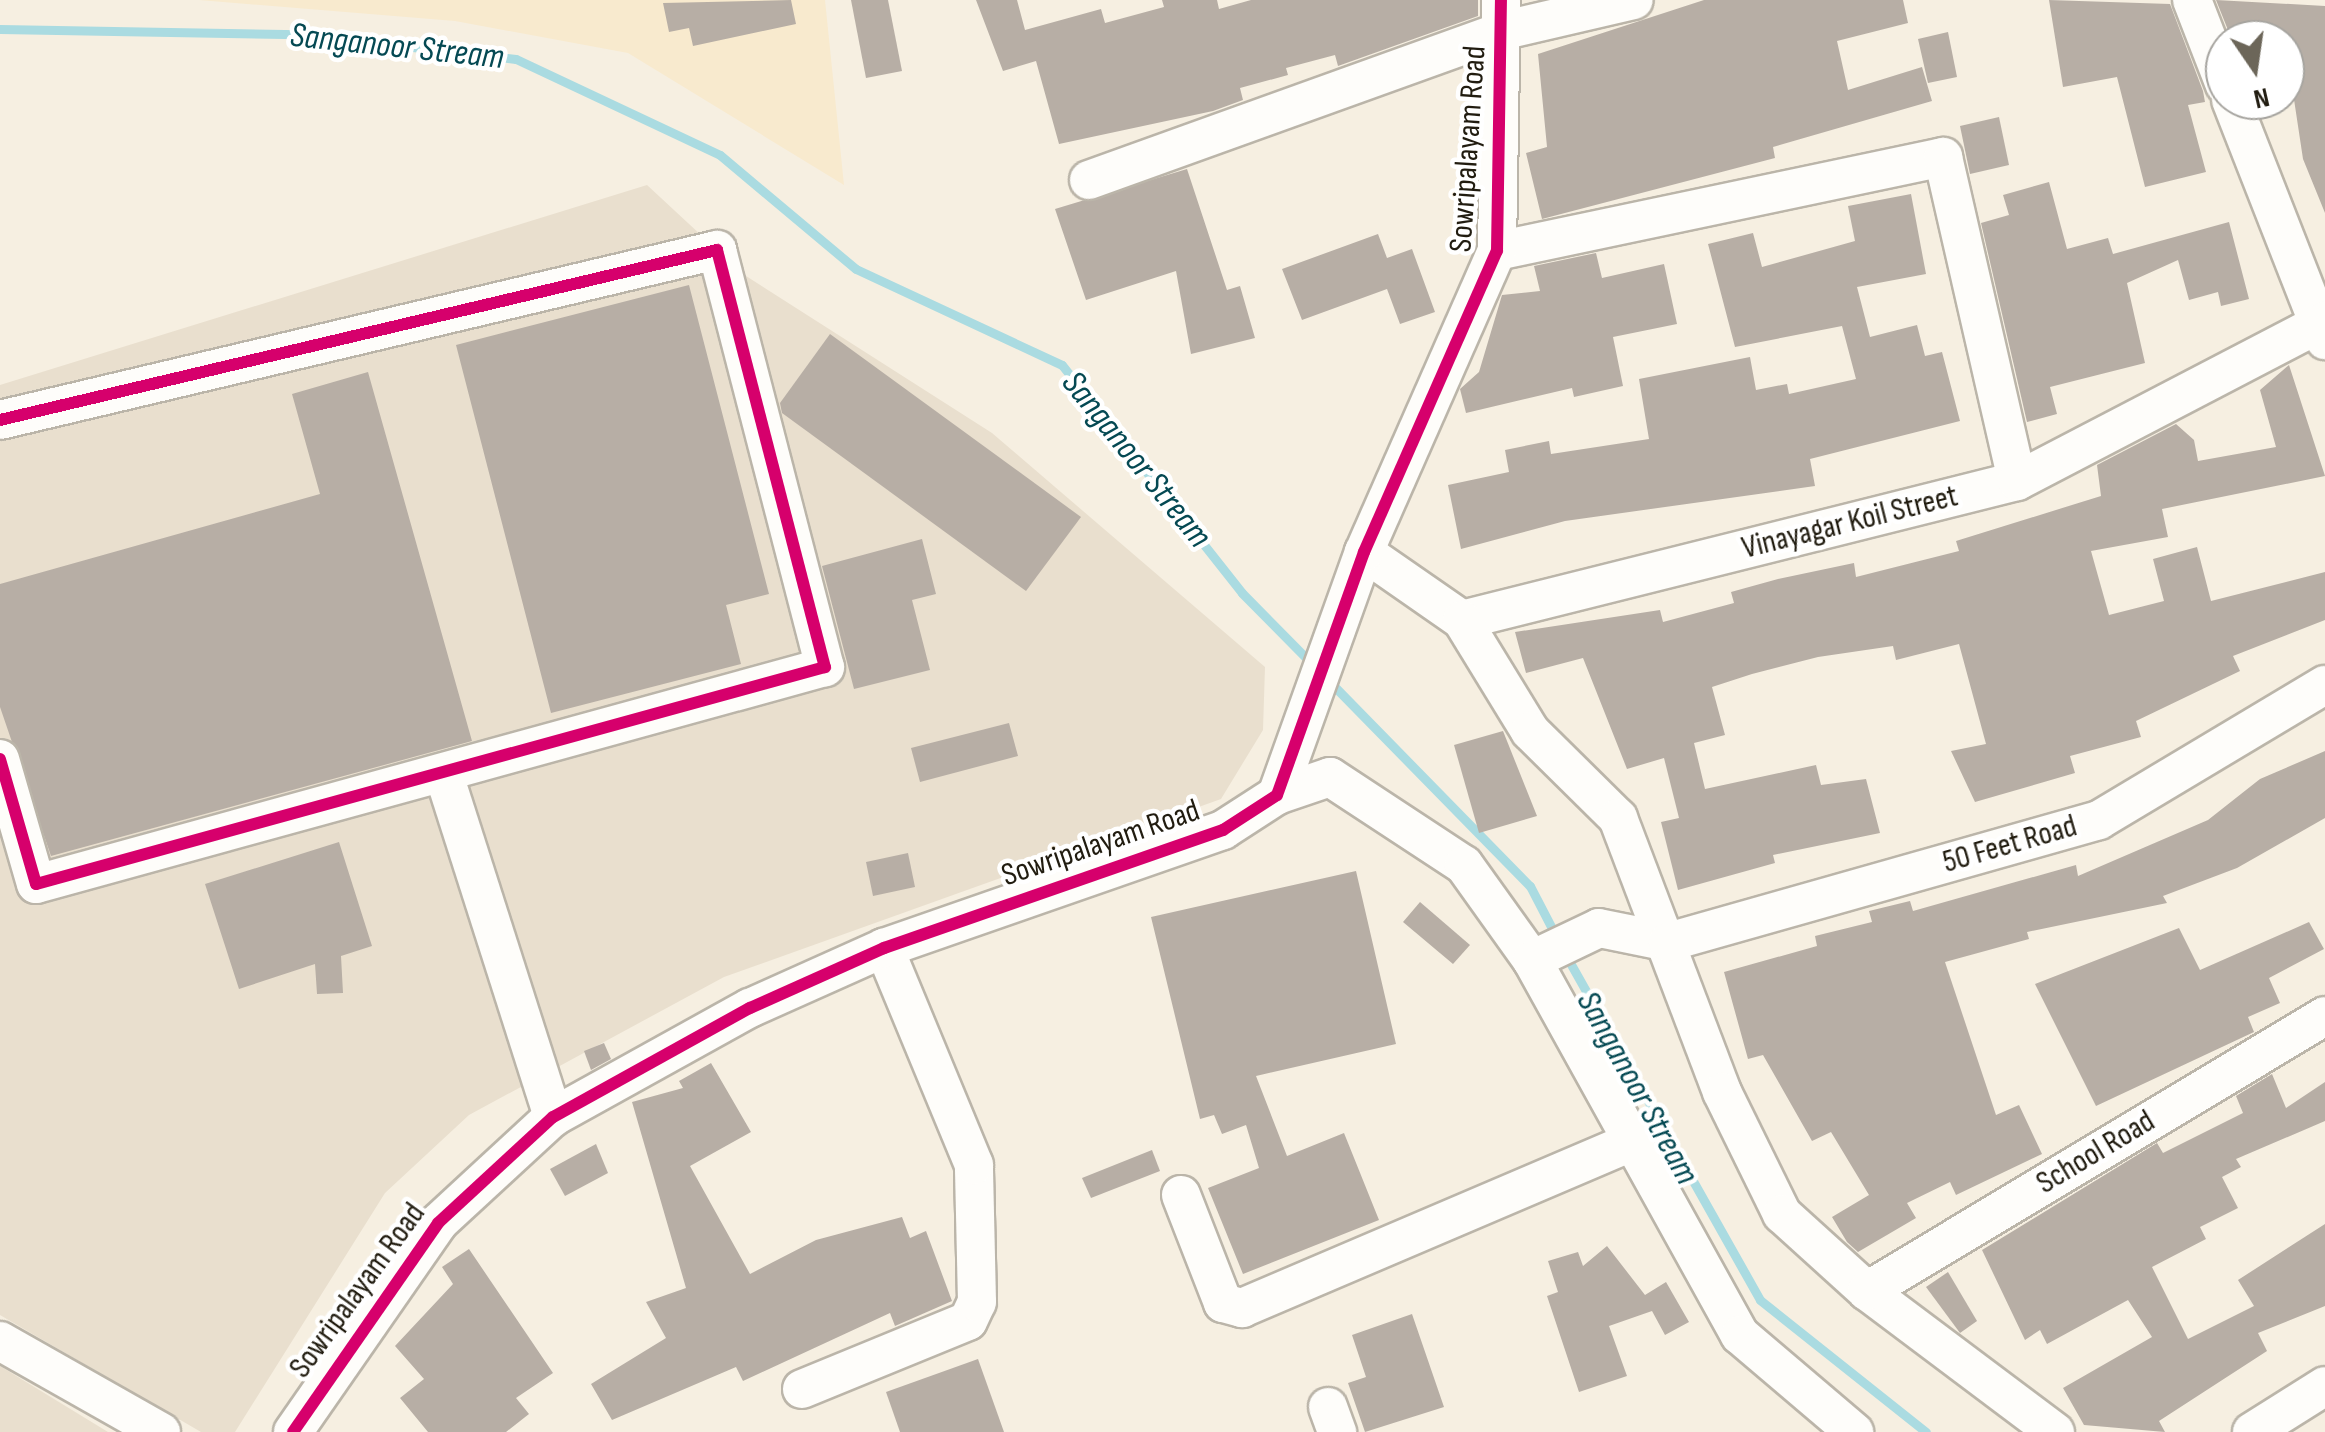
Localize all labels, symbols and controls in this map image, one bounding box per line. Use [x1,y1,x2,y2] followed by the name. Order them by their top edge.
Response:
[288,15,506,79] water label: Sanganoor Stream
[2205,20,2305,120] north arrow
[1443,45,1495,253] street label: Sowripalayam Road
[2250,80,2272,116] text: N
[1052,363,1220,557] water label: Sanganoor Stream
[1738,478,1962,568] street label: Vinayagar Koil Street
[997,792,1205,896] street label: Sowripalayam Road
[1939,808,2081,882] street label: 50 Feet Road
[1567,984,1707,1192] water label: Sanganoor Stream
[2030,1103,2162,1203] street label: School Road
[282,1196,434,1386] street label: Sowripalayam Road

